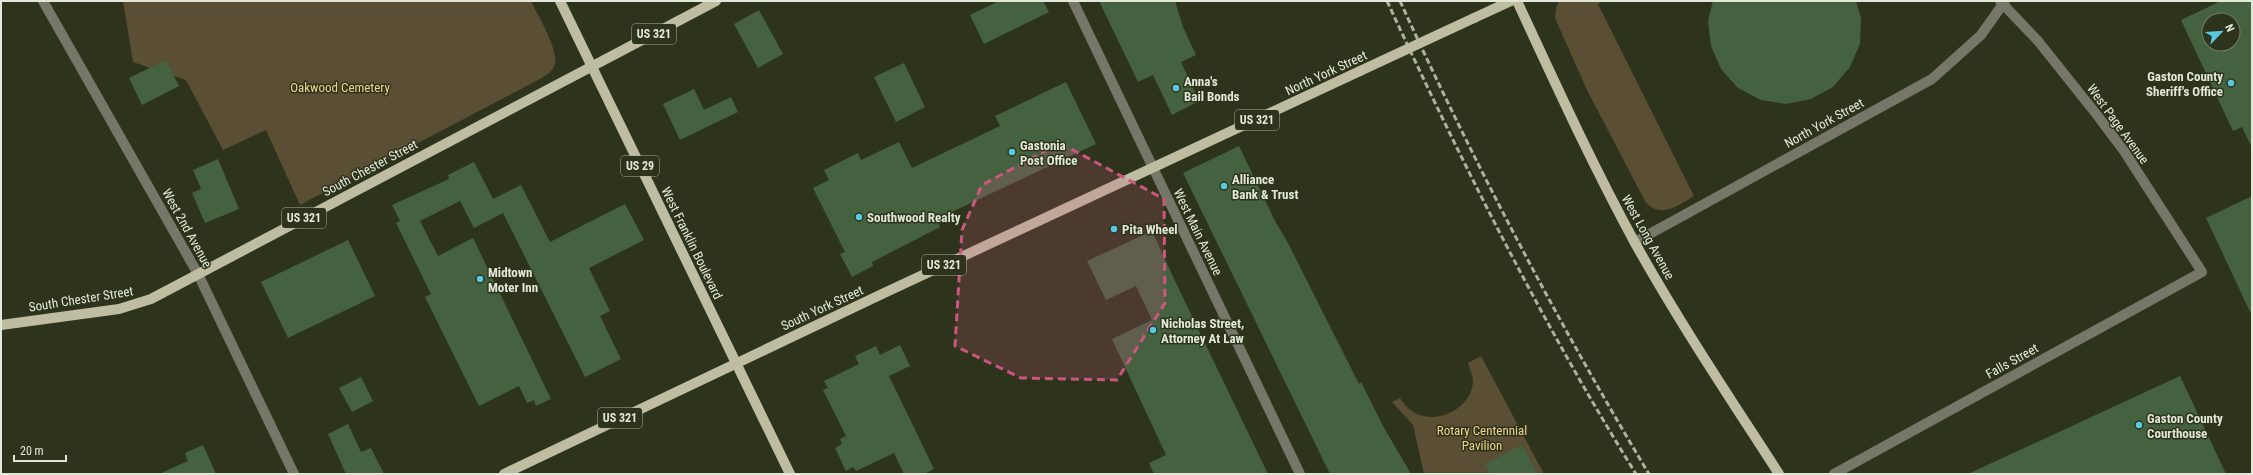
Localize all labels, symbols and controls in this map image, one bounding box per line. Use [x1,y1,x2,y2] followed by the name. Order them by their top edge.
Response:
[2201,12,2241,52] north arrow
[2222,22,2237,34] text: N
[632,24,676,44] road number: US 321
[1283,48,1369,98] street label: North York Street
[2146,69,2223,99] place label: Gaston County Sheriff's Office
[1184,74,1240,104] place label: Anna's Bail Bonds
[2226,78,2236,88] marker: Gaston County Sheriff's Office
[290,80,390,95] park label: Oakwood Cemetery
[2084,81,2152,167] street label: West Page Avenue
[1171,83,1181,93] marker: Anna's Bail Bonds
[1782,95,1866,151] street label: North York Street
[1235,110,1279,130] road number: US 321
[320,137,420,199] street label: South Chester Street
[1020,138,1077,168] place label: Gastonia Post Office
[1007,147,1017,157] marker: Gastonia Post Office
[621,156,659,176] road number: US 29
[1232,172,1298,202] place label: Alliance Bank & Trust
[1219,181,1229,191] marker: Alliance Bank & Trust
[658,184,726,302] street label: West Franklin Boulevard
[159,186,215,270] street label: West 2nd Avenue
[1171,186,1225,278] street label: West Main Avenue
[1619,192,1677,282] street label: West Long Avenue
[282,208,326,228] road number: US 321
[867,210,961,225] place label: Southwood Realty
[854,212,864,222] marker: Southwood Realty
[1122,222,1178,237] place label: Pita Wheel
[1109,224,1119,234] marker: Pita Wheel
[922,255,966,275] road number: US 321
[488,265,538,295] place label: Midtown Moter Inn
[475,274,485,284] marker: Midtown Moter Inn
[779,282,866,334] street label: South York Street
[28,283,135,315] street label: South Chester Street
[1161,316,1244,346] place label: Nicholas Street, Attorney At Law
[1148,325,1158,335] marker: Nicholas Street, Attorney At Law
[1983,340,2041,382] street label: Falls Street
[598,408,642,428] road number: US 321
[2147,411,2223,441] place label: Gaston County Courthouse
[2134,420,2144,430] marker: Gaston County Courthouse
[1437,423,1527,453] park label: Rotary Centennial Pavilion
[14,437,66,463] scale bar
[20,444,44,458] text: 20 m

